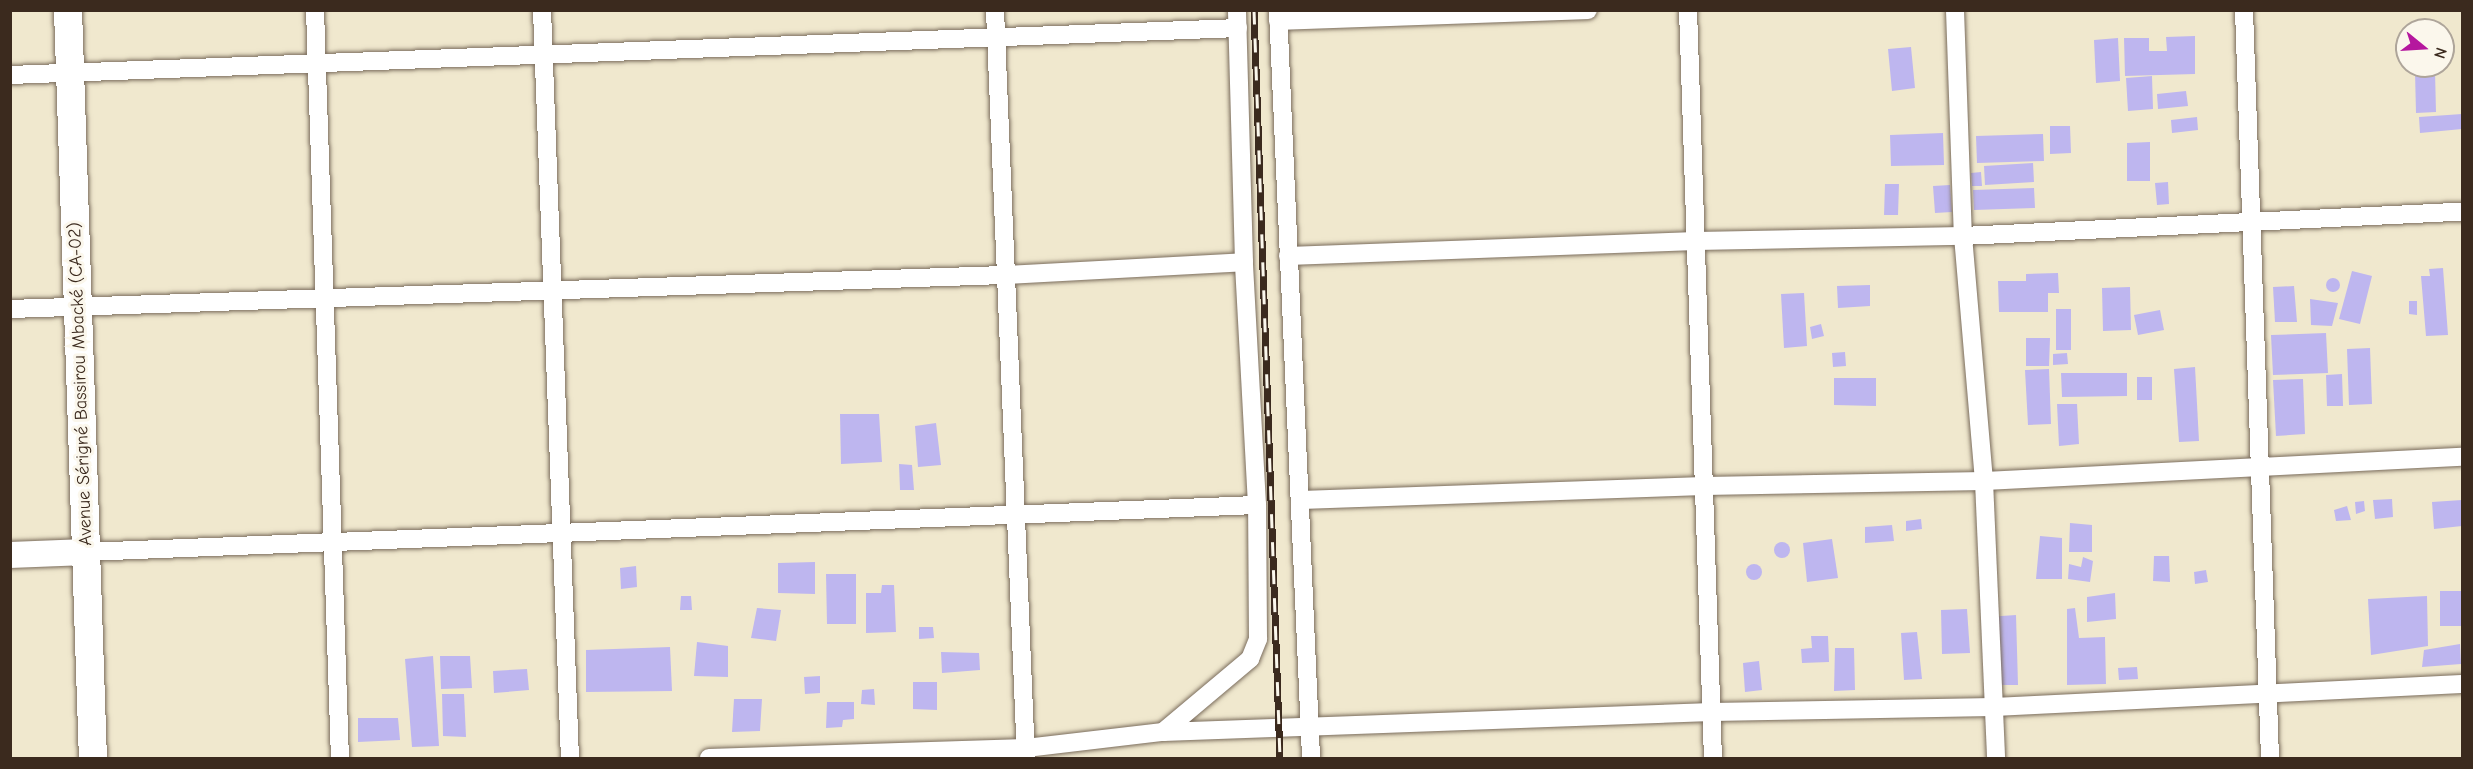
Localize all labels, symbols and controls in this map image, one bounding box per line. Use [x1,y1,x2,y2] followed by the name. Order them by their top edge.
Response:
[2395,18,2455,78] north arrow
[2430,45,2450,61] text: N
[65,222,97,546] street label: Avenue Sérigné Bassirou Mbacké (CA-02)

